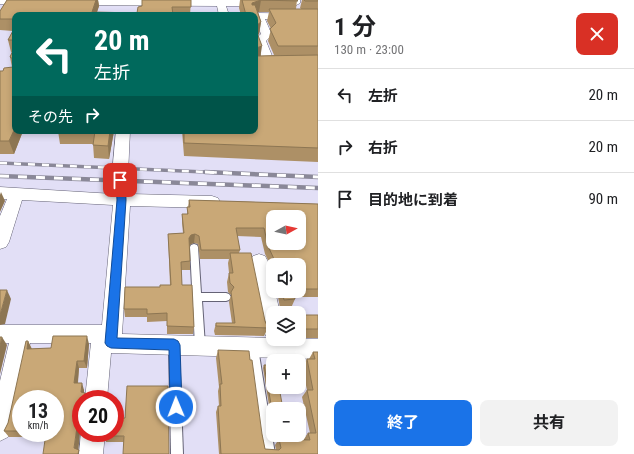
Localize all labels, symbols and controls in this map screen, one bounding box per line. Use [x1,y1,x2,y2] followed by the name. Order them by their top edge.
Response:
[334,13,376,41] text: 1 分
[576,13,618,55] button: close
[94,24,150,57] text: 20 m
[28,28,80,80] icon: left
[334,42,404,57] text: 130 m · 23:00
[94,62,130,83] text: 左折
[334,84,356,106] icon: left
[588,86,618,104] text: 20 m
[368,87,398,105] text: 左折
[81,104,103,126] icon: right
[28,108,73,126] text: その先
[334,136,356,158] icon: right
[588,138,618,156] text: 20 m
[368,139,398,157] text: 右折
[103,163,137,197] pin
[109,169,131,191] icon: arrive
[334,188,356,210] icon: arrive
[588,190,618,208] text: 90 m
[368,191,458,209] text: 目的地に到着
[266,210,306,250] north arrow
[266,210,306,442] map controls
[266,258,306,298] button: sound
[266,306,306,346] button: layers
[266,354,306,394] button: +
[155,386,197,428] position arrow
[72,390,124,442] speed limit sign: 20
[28,399,48,423] text: 13
[334,400,472,446] button: 終了
[480,400,618,446] button: 共有
[266,402,306,442] button: −
[28,420,48,431] text: km/h

